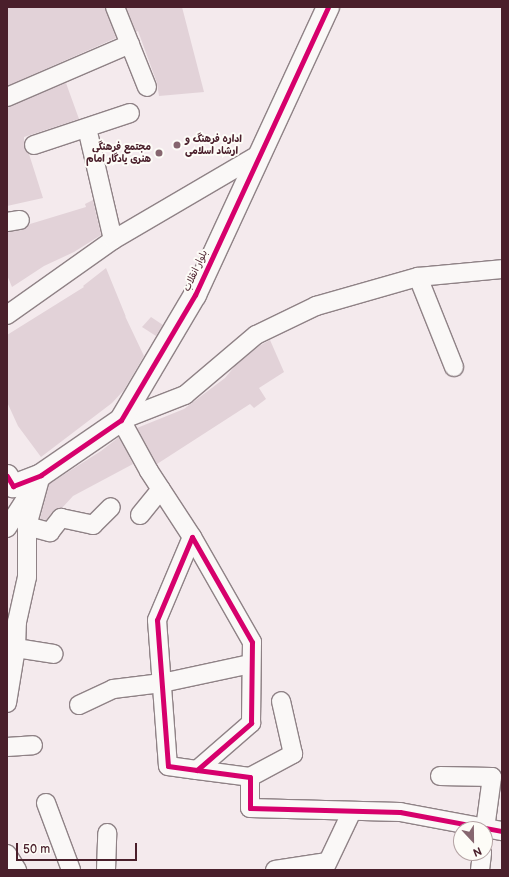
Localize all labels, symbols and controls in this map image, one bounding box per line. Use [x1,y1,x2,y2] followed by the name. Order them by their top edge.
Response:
[185,133,242,156] place label: اداره فرهنگ و ارشاد اسلامی
[172,140,182,150] marker: اداره فرهنگ و ارشاد اسلامی
[86,141,151,164] place label: مجتمع فرهنگی هنری یادگار امام
[154,148,164,158] marker: مجتمع فرهنگی هنری یادگار امام
[181,248,211,294] street label: بلوار انقلاب
[453,821,493,861] north arrow
[18,835,139,861] scale bar
[23,842,50,857] text: 50 m
[471,844,484,859] text: N

